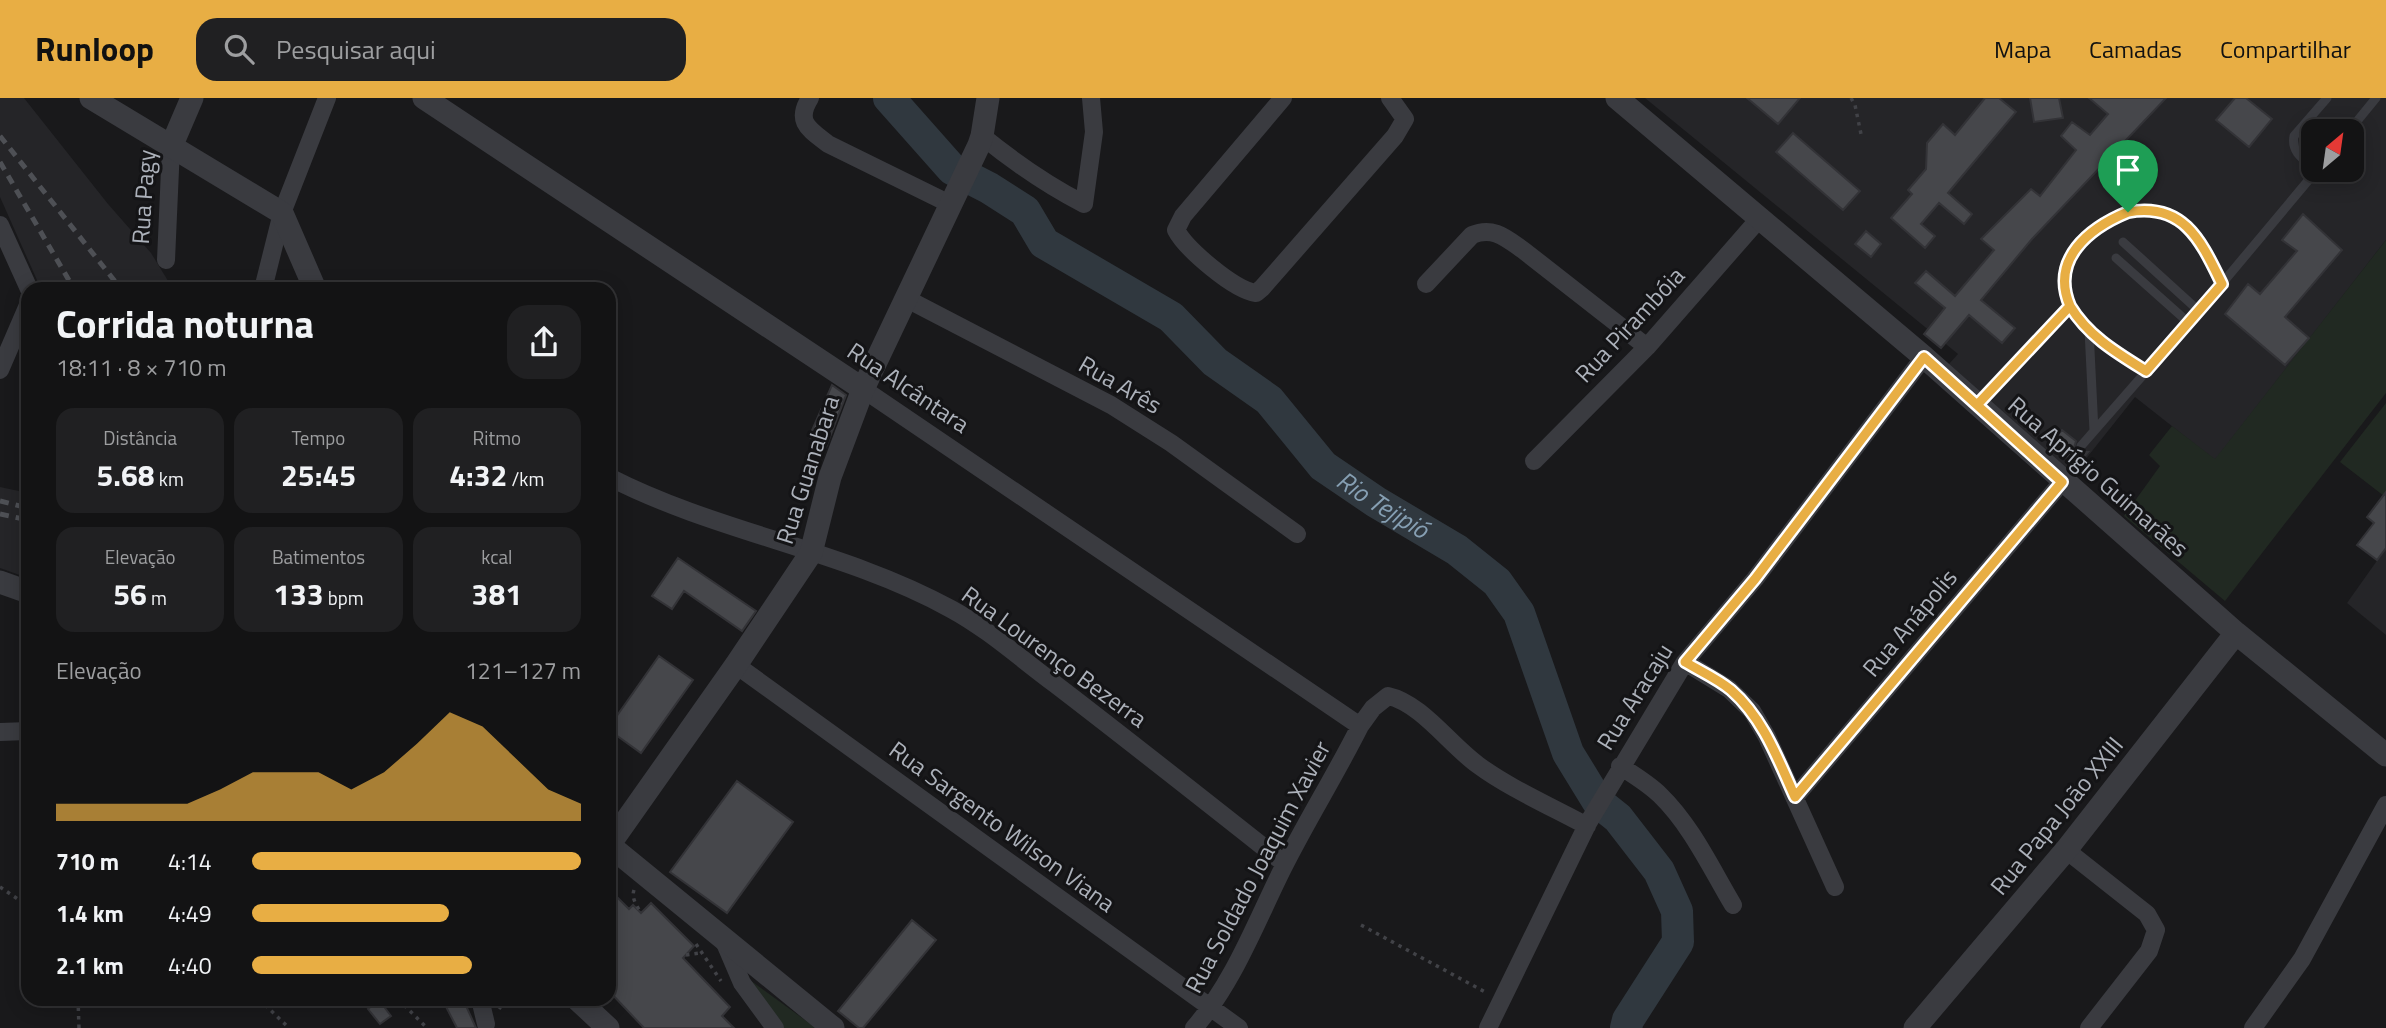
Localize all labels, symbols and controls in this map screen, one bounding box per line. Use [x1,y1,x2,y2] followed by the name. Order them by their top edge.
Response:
[196,18,686,81] search box
[35,24,154,74] text: Runloop
[220,30,258,68] icon: search
[276,30,436,69] text: Pesquisar aqui
[1994,31,2051,67] text: Mapa
[2089,31,2182,67] text: Camadas
[2220,31,2351,67] text: Compartilhar
[2301,119,2364,182] north arrow
[2301,119,2364,182] map controls
[2098,140,2158,212] pin
[122,148,164,245] street label: Rua Pagy
[2109,151,2147,189] icon: arrive
[1566,258,1693,390] street label: Rua Pirambóia
[56,295,314,353] text: Corrida noturna
[507,305,581,379] button: share
[840,333,977,441] street label: Rua Alcântara
[1072,346,1169,422] street label: Rua Arês
[56,350,226,385] text: 18:11 · 8 × 710 m
[2000,387,2197,565] street label: Rua Aprígio Guimarães
[766,391,848,549] street label: Rua Guanabara
[103,423,177,452] text: Distância
[292,423,345,452] text: Tempo
[473,423,521,452] text: Ritmo
[97,452,155,498] text: 5.68
[281,452,356,498] text: 25:45
[449,452,507,498] text: 4:32
[1329,461,1438,549] water label: Rio Tejipió
[155,464,184,493] text: km
[507,464,544,493] text: /km
[105,542,176,571] text: Elevação
[272,542,365,571] text: Batimentos
[481,542,512,571] text: kcal
[1853,561,1965,684] street label: Rua Anápolis
[113,571,147,617] text: 56
[273,571,324,617] text: 133
[472,571,522,617] text: 381
[954,577,1155,736] street label: Rua Lourenço Bezerra
[147,583,167,612] text: m
[324,583,364,612] text: bpm
[1587,636,1681,757] street label: Rua Aracaju
[56,653,142,688] text: Elevação
[465,653,581,688] text: 121–127 m
[1981,728,2132,902] street label: Rua Papa João XXIII
[882,732,1123,921] street label: Rua Sargento Wilson Viana
[1175,734,1339,999] street label: Rua Soldado Joaquim Xavier
[56,844,119,879] text: 710 m
[168,844,212,879] text: 4:14
[56,896,124,931] text: 1.4 km
[168,896,212,931] text: 4:49
[56,948,124,983] text: 2.1 km
[168,948,212,983] text: 4:40

